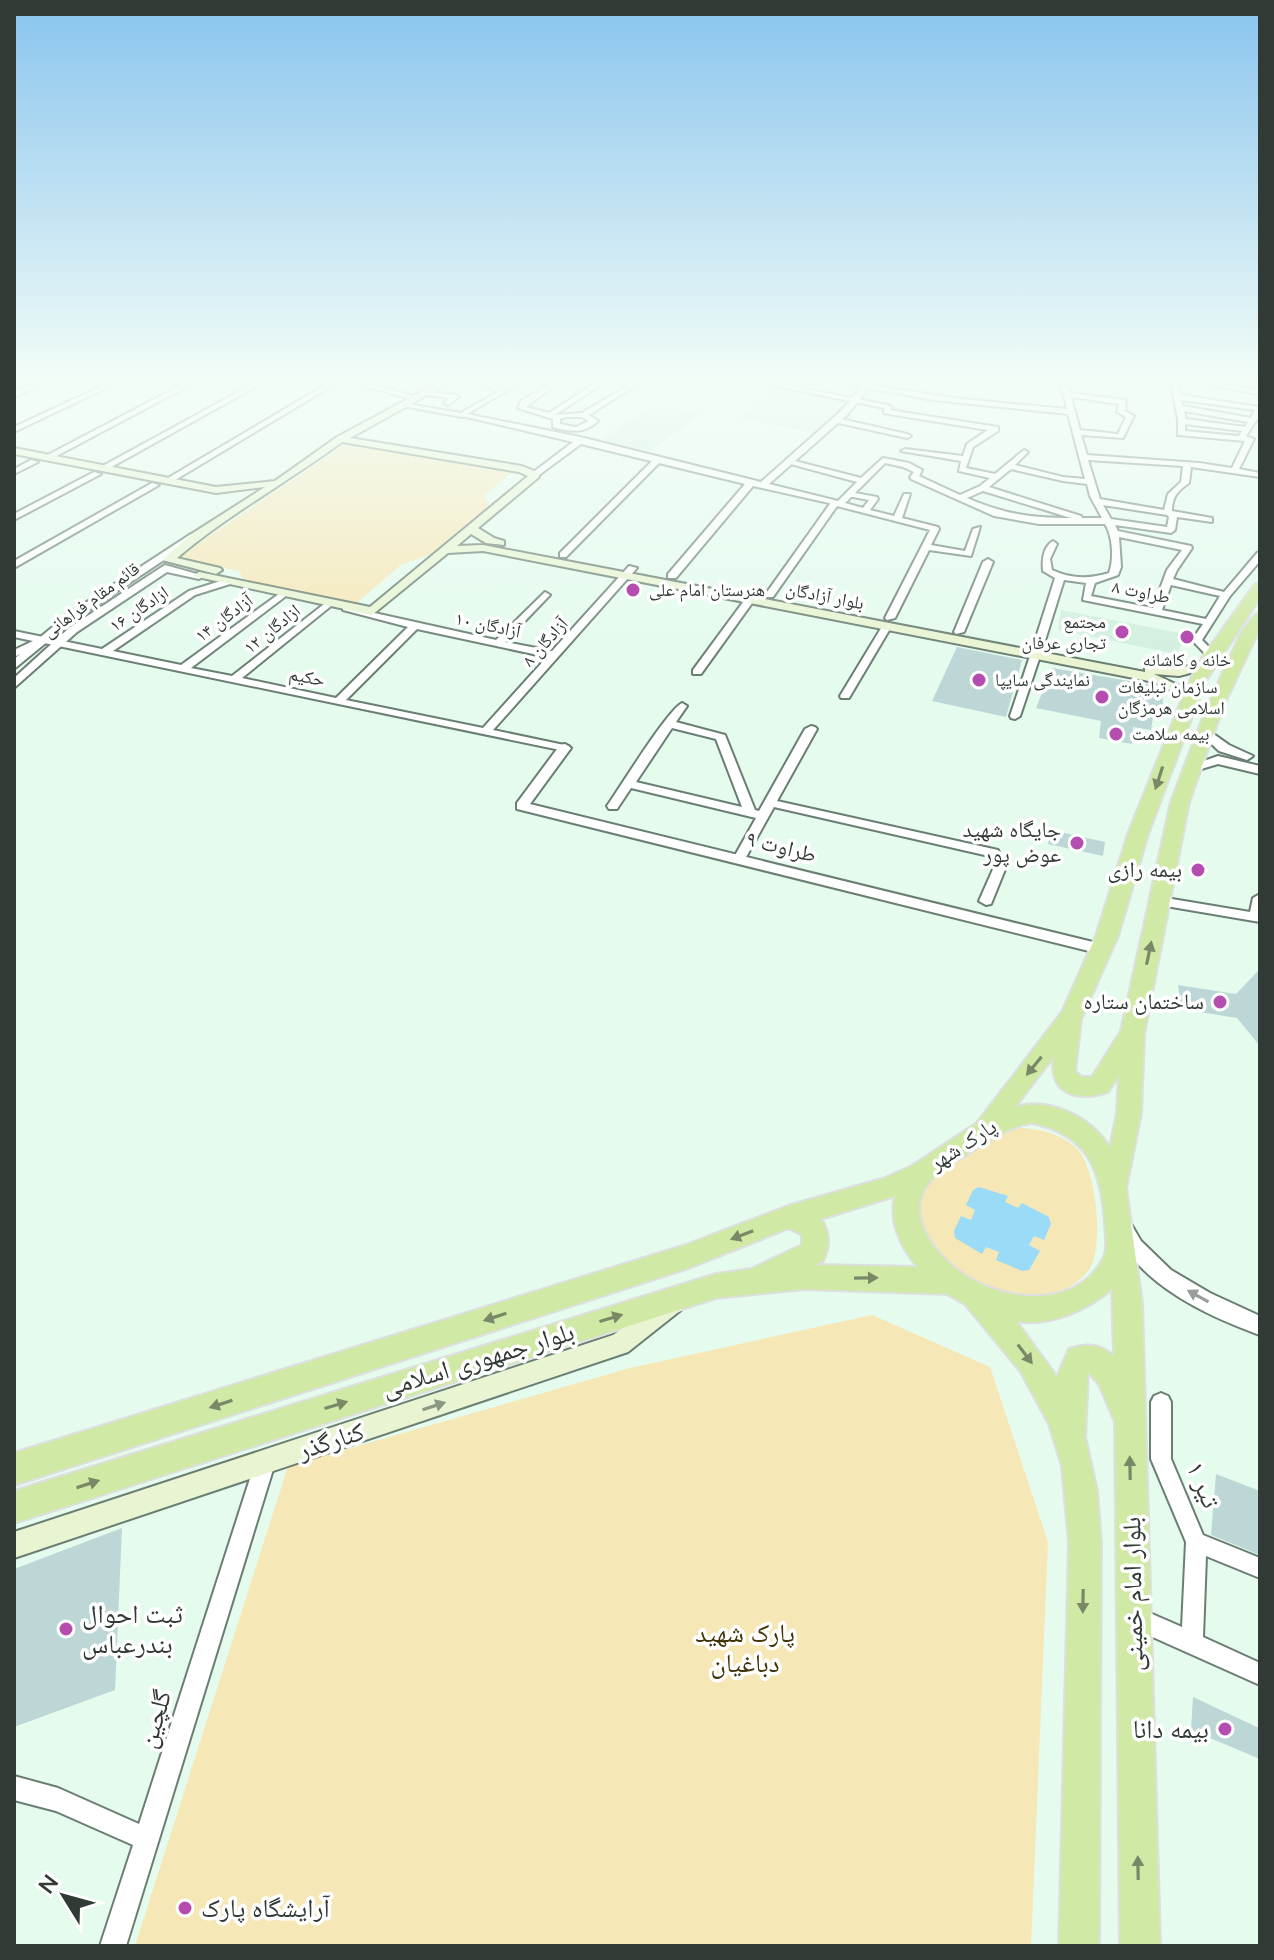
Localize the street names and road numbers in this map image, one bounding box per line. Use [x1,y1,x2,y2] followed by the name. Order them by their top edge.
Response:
[38,557,144,643] street label: قائم مقام فراهانی
[1110,575,1172,609] street label: طراوت ۸
[784,577,866,615] street label: بلوار آزادگان
[105,581,173,637] street label: ازادگان ۱۶
[190,588,258,648] street label: آزادگان ۱۴
[239,599,305,659] street label: ازادگان ۱۲
[453,606,523,644] street label: آزادگان ۱۰
[517,612,574,672] street label: آزادگان ۸
[287,662,327,692] street label: حکیم
[743,824,819,870] street label: طراوت ۹
[923,1112,1003,1179] street label: پارک شهر
[377,1314,579,1406] street label: بلوار جمهوری اسلامی
[292,1414,369,1468] street label: کنارگذر
[1178,1456,1228,1514] street label: تیر ۱
[1114,1516,1152,1672] street label: بلوار امام خمینی
[130,1685,180,1752] street label: گلچین

